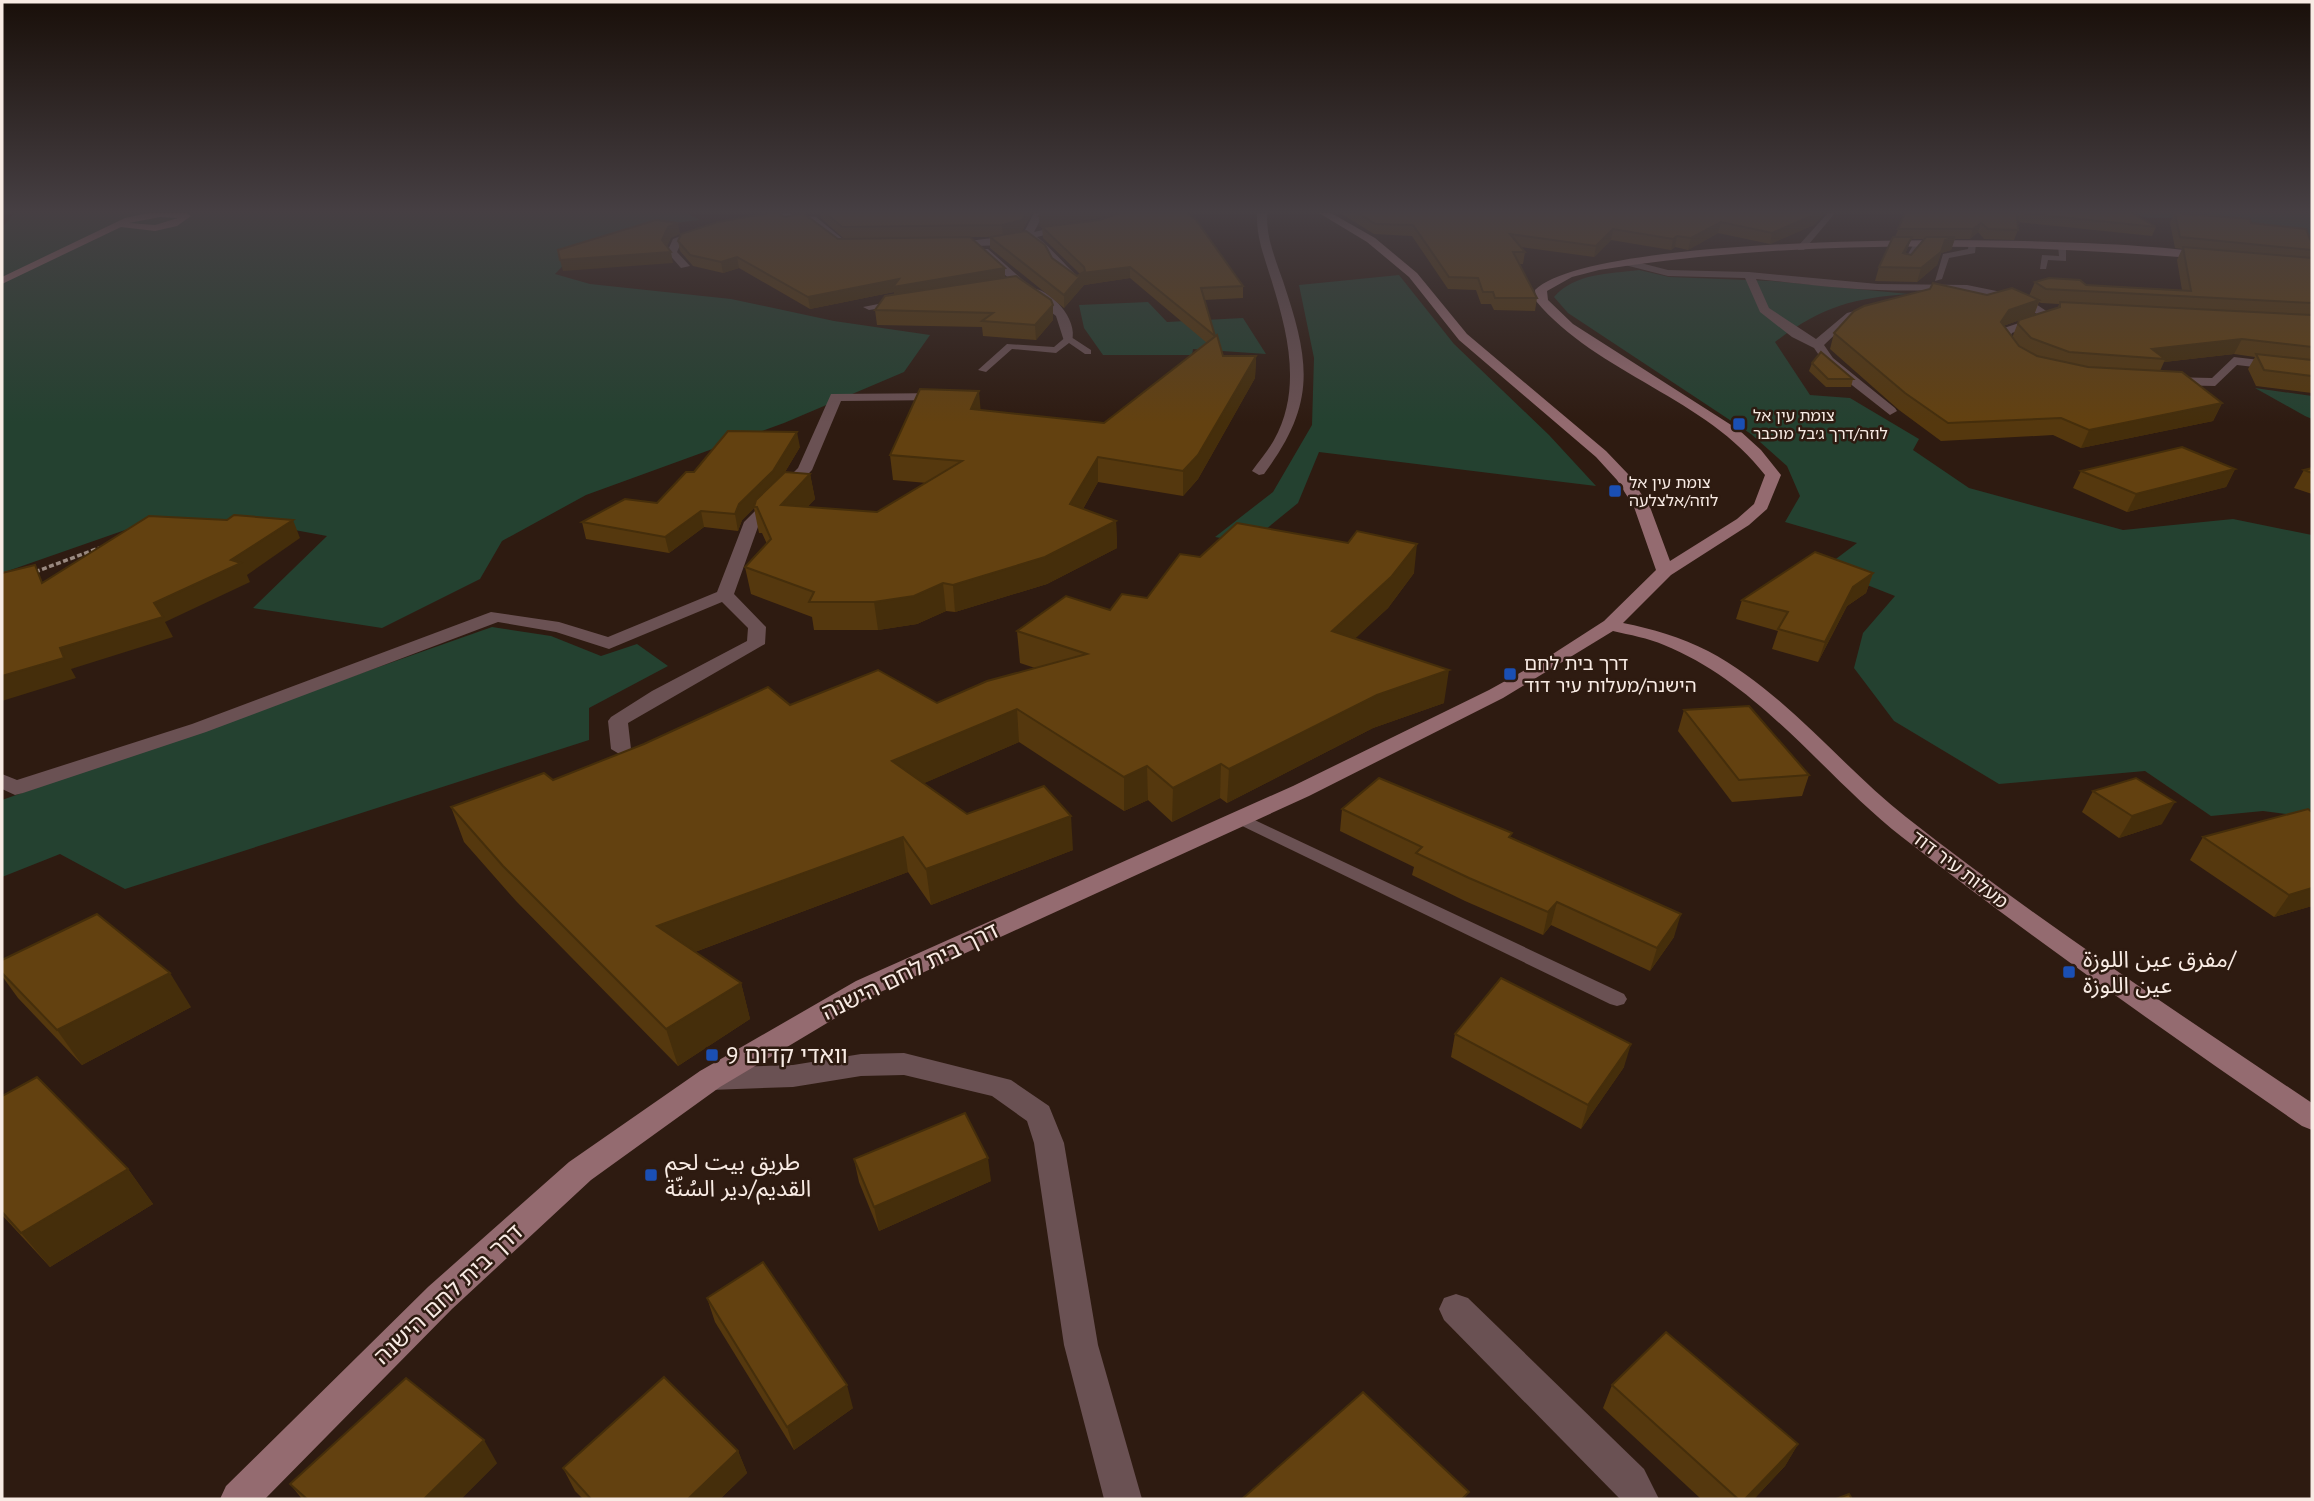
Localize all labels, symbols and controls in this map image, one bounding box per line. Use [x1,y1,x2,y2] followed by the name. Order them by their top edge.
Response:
[1753,405,1888,443] place label: צומת עין אל לוזה/דרך ג׳בל מוכבר
[1731,416,1747,432] marker: צומת עין אל לוזה/דרך ג׳בל מוכבר
[1629,472,1718,510] place label: צומת עין אל לוזה/אלצלעה
[1607,483,1623,499] marker: צומת עין אל לוזה/אלצלעה
[1524,651,1697,697] place label: דרך בית לחם הישנה/מעלות עיר דוד
[1502,666,1518,682] marker: דרך בית לחם הישנה/מעלות עיר דוד
[1907,825,2013,913] street label: מעלות עיר דוד
[816,915,1003,1026] street label: דרך בית לחם הישנה
[2083,944,2237,999] place label: مفرق عين اللوزة/ عين اللوزة
[2061,964,2077,980] marker: مفرق عين اللوزة/ عين اللوزة
[726,1040,848,1069] place label: וואדי קדום 9
[704,1047,720,1063] marker: וואדי קדום 9
[665,1147,811,1205] place label: طريق بيت لحم القديم/دير السُنّة
[643,1167,659,1183] marker: طريق بيت لحم القديم/دير السُنّة
[367,1217,528,1370] street label: דרך בית לחם הישנה

